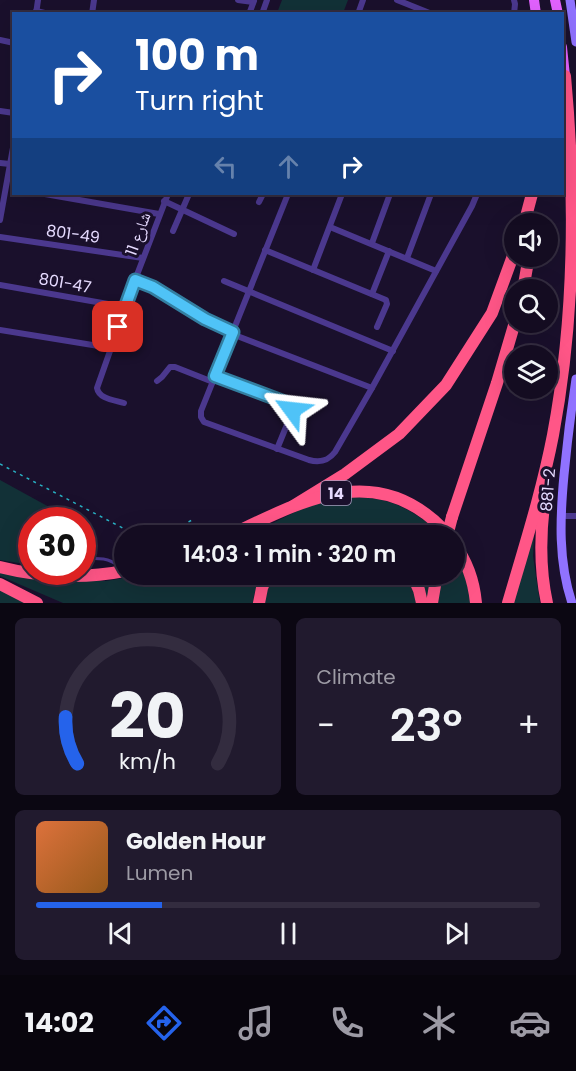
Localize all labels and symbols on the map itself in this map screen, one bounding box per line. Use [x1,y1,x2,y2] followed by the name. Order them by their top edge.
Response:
[120,209,156,259] street label: شارع 11
[45,219,101,249] street label: 801-49
[37,267,93,299] street label: 801-47
[92,301,143,352] pin
[260,378,324,442] position arrow
[535,467,561,513] street label: 881-2
[321,481,351,505] road number: 14
[18,507,96,585] speed limit sign: 30

